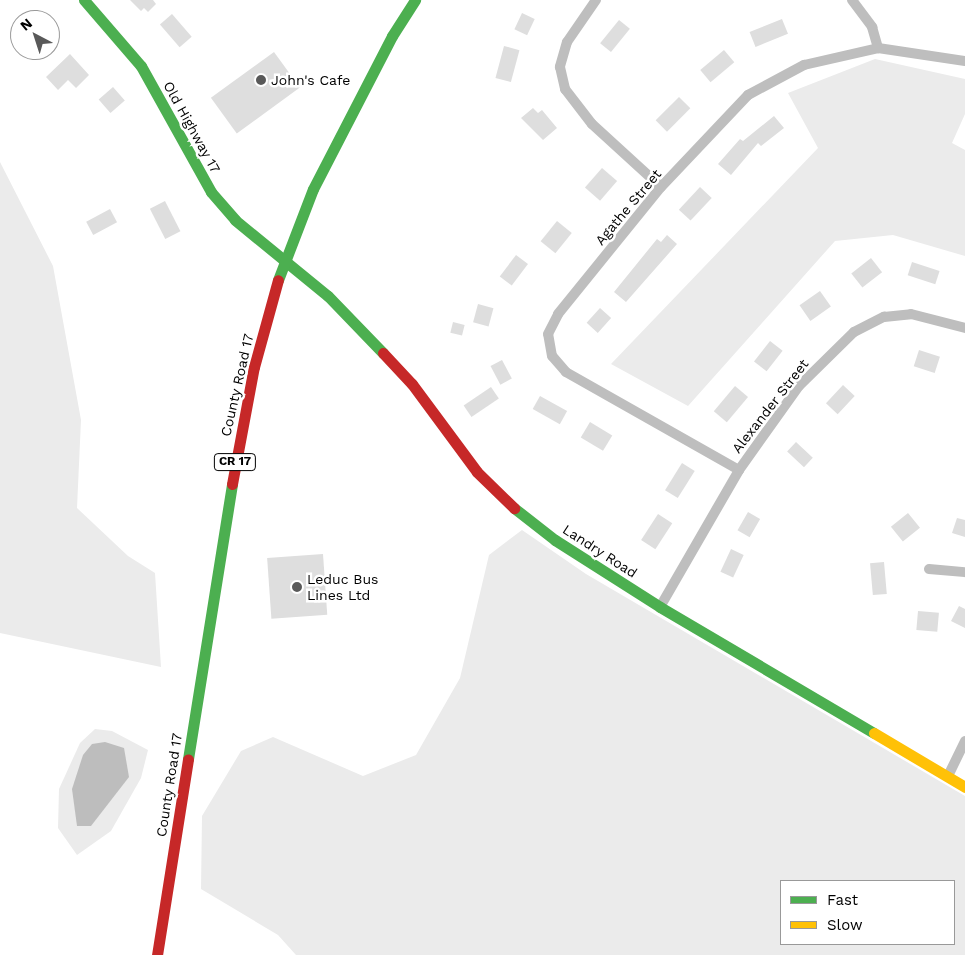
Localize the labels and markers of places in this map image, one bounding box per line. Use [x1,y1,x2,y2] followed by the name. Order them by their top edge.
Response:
[271,72,350,88] place label: John's Cafe
[255,74,267,86] marker: John's Cafe
[307,571,378,604] place label: Leduc Bus Lines Ltd
[291,581,303,593] marker: Leduc Bus Lines Ltd

